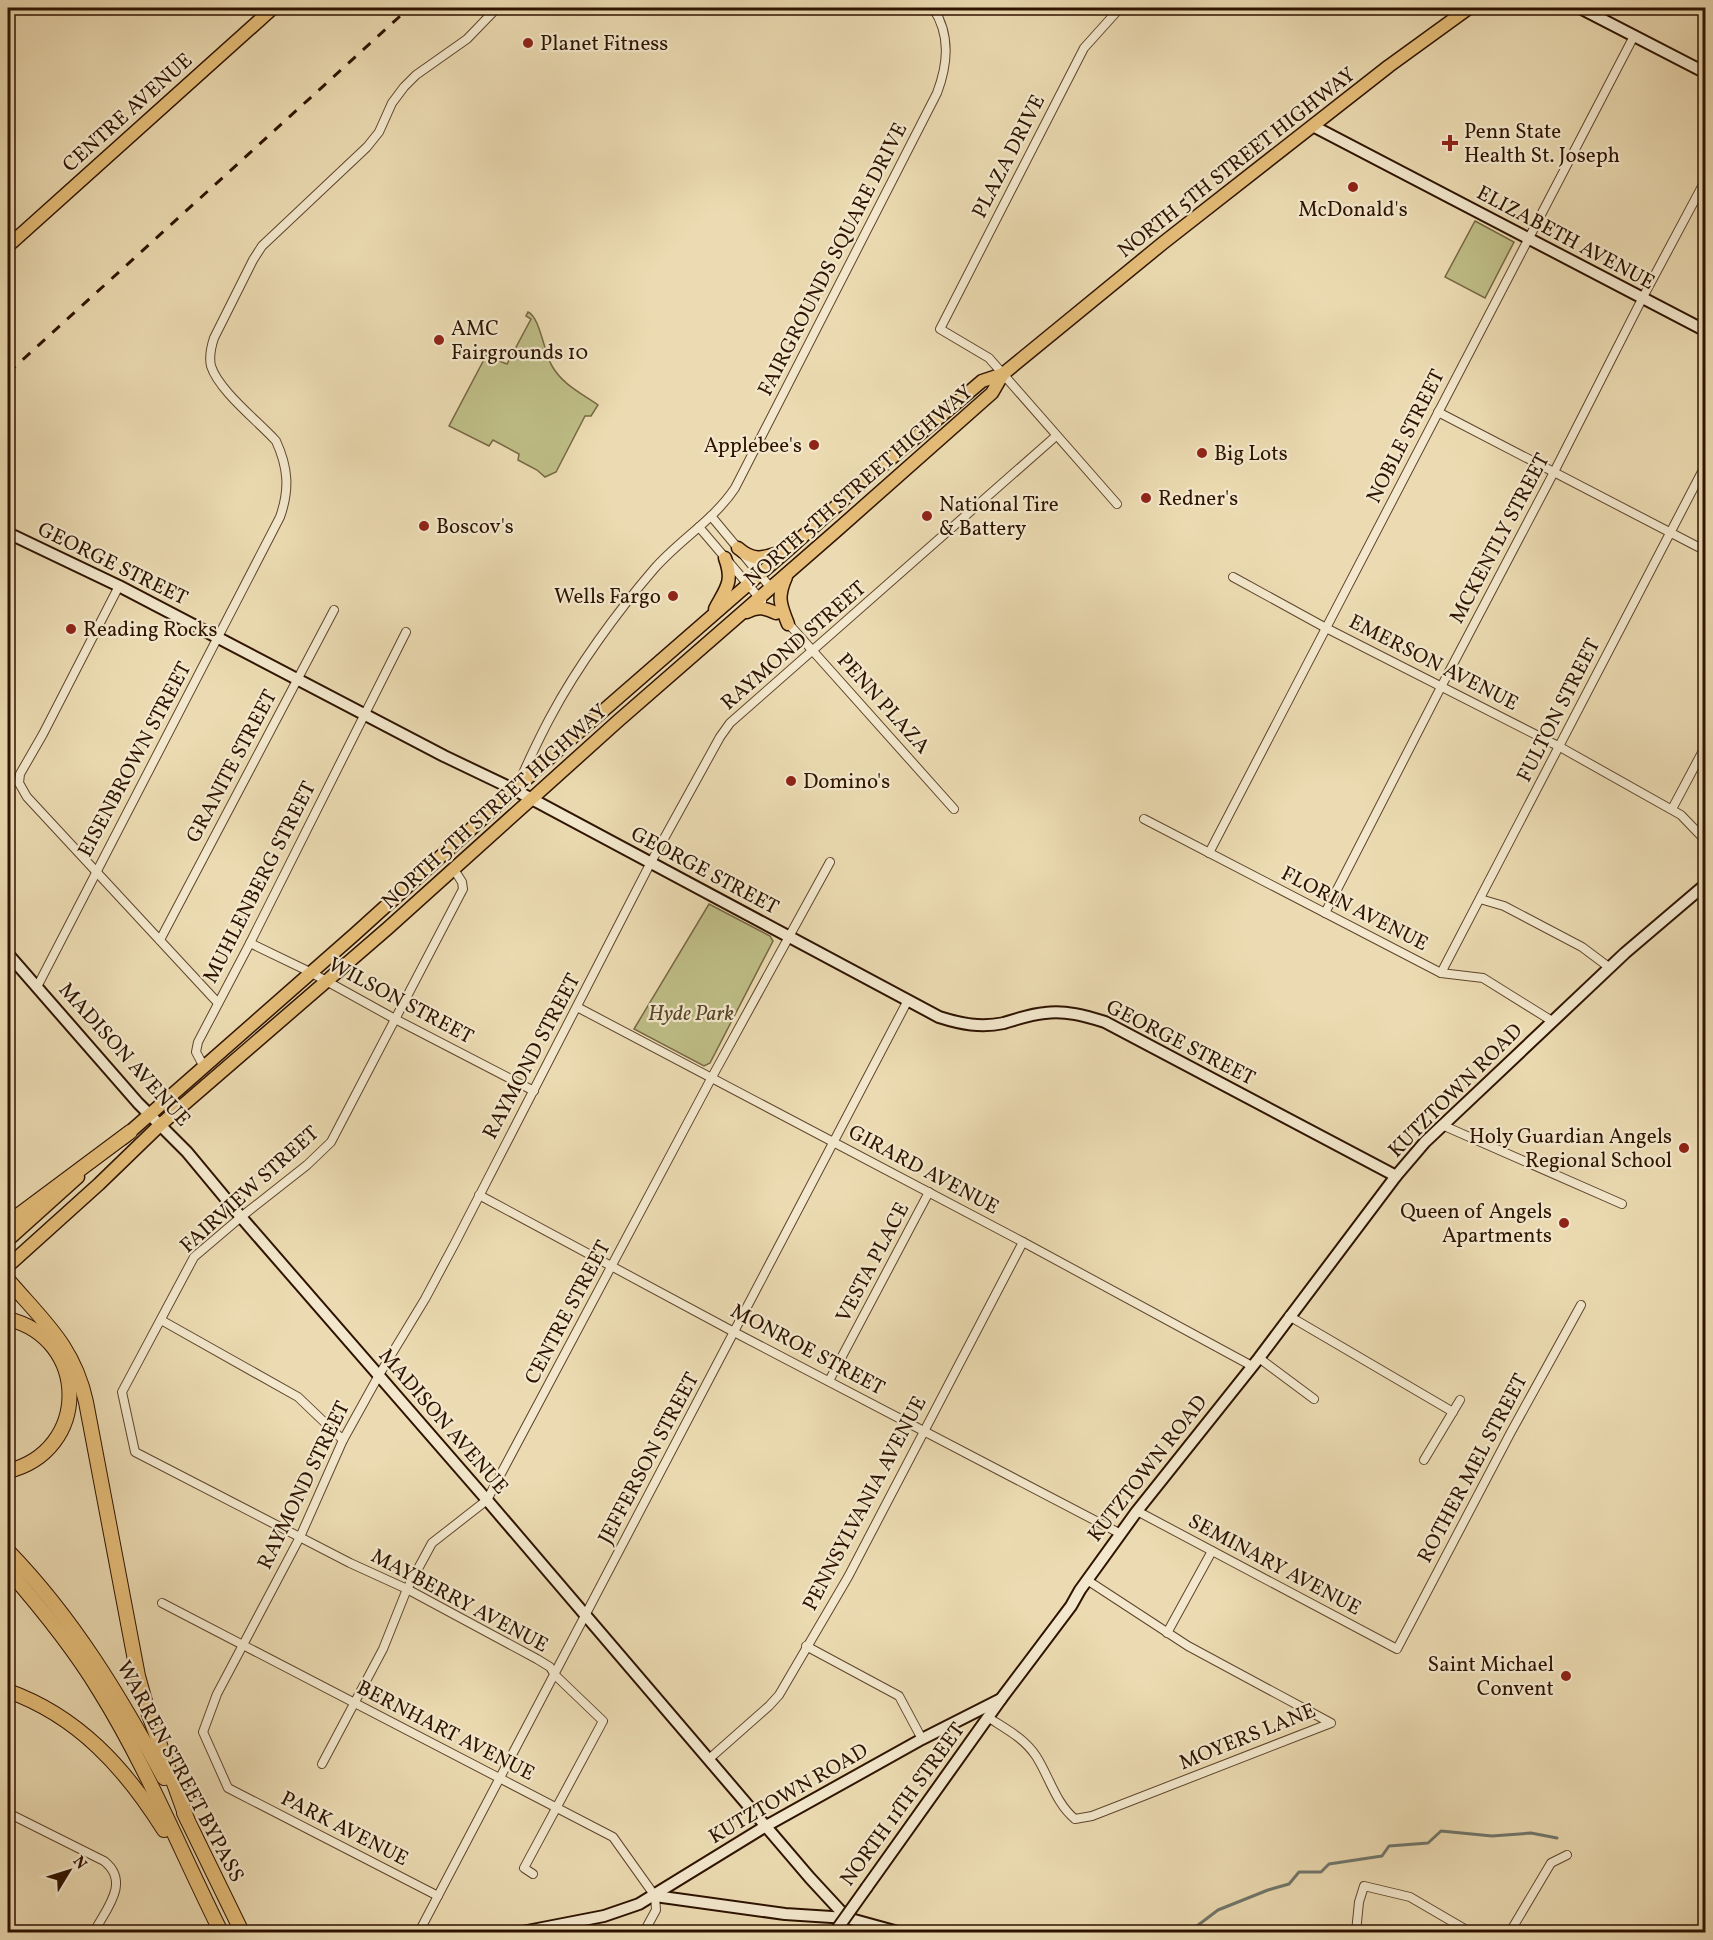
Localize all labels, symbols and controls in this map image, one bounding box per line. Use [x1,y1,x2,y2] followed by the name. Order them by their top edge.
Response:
[540,30,668,59] place label: Planet Fitness
[521,36,535,50] marker: Planet Fitness
[57,47,199,179] street label: CENTRE AVENUE
[1112,61,1362,265] street label: NORTH 5TH STREET HIGHWAY
[966,90,1053,223] street label: PLAZA DRIVE
[752,118,915,401] street label: FAIRGROUNDS SQUARE DRIVE
[1464,118,1620,171] place label: Penn State Health St. Joseph
[1441,134,1459,152] marker: Penn State Health St. Joseph
[1471,179,1659,298] street label: ELIZABETH AVENUE
[1346,180,1360,194] marker: McDonald's
[1298,196,1408,225] place label: McDonald's
[451,315,588,368] place label: AMC Fairgrounds 10
[432,333,446,347] marker: AMC Fairgrounds 10
[1360,365,1453,509] street label: NOBLE STREET
[738,379,980,594] street label: NORTH 5TH STREET HIGHWAY
[704,432,802,461] place label: Applebee's
[807,438,821,452] marker: Applebee's
[1214,440,1288,469] place label: Big Lots
[1195,446,1209,460] marker: Big Lots
[1443,448,1558,629] street label: MCKENTLY STREET
[1158,485,1238,514] place label: Redner's
[939,491,1059,544] place label: National Tire & Battery
[1139,491,1153,505] marker: Redner's
[920,509,934,523] marker: National Tire & Battery
[436,513,514,542] place label: Boscov's
[32,515,192,613] street label: GEORGE STREET
[417,519,431,533] marker: Boscov's
[715,575,873,717] street label: RAYMOND STREET
[554,583,661,612] place label: Wells Fargo
[666,589,680,603] marker: Wells Fargo
[1343,608,1523,719] street label: EMERSON AVENUE
[83,616,217,645] place label: Reading Rocks
[64,622,78,636] marker: Reading Rocks
[1511,634,1608,788] street label: FULTON STREET
[830,647,936,761] street label: PENN PLAZA
[72,657,199,862] street label: EISENBROWN STREET
[180,685,285,848] street label: GRANITE STREET
[376,698,614,916] street label: NORTH 5TH STREET HIGHWAY
[803,768,890,797] place label: Domino's
[784,774,798,788] marker: Domino's
[197,777,324,989] street label: MUHLENBERG STREET
[625,820,783,923] street label: GEORGE STREET
[1276,860,1433,959] street label: FLORIN AVENUE
[322,951,478,1052] street label: WILSON STREET
[476,969,588,1145] street label: RAYMOND STREET
[51,977,197,1133] street label: MADISON AVENUE
[1101,993,1260,1093] street label: GEORGE STREET
[648,1000,734,1029] park label: Hyde Park
[1382,1017,1530,1165] street label: KUTZTOWN ROAD
[843,1118,1004,1222] street label: GIRARD AVENUE
[174,1120,326,1260] street label: FAIRVIEW STREET
[1469,1123,1672,1176] place label: Holy Guardian Angels Regional School
[1677,1141,1691,1155] marker: Holy Guardian Angels Regional School
[829,1198,917,1328] street label: VESTA PLACE
[1400,1198,1552,1251] place label: Queen of Angels Apartments
[1557,1216,1571,1230] marker: Queen of Angels Apartments
[518,1236,618,1390] street label: CENTRE STREET
[725,1297,890,1403] street label: MONROE STREET
[371,1343,514,1501] street label: MADISON AVENUE
[592,1368,707,1550] street label: JEFFERSON STREET
[1411,1369,1536,1568] street label: ROTHER MEL STREET
[1082,1389,1215,1549] street label: KUTZTOWN ROAD
[796,1391,934,1616] street label: PENNSYLVANIA AVENUE
[251,1397,358,1575] street label: RAYMOND STREET
[1183,1507,1366,1623] street label: SEMINARY AVENUE
[365,1542,553,1660] street label: MAYBERRY AVENUE
[1428,1651,1554,1704] place label: Saint Michael Convent
[109,1656,251,1888] street label: WARREN STREET BYPASS
[1559,1669,1573,1683] marker: Saint Michael Convent
[351,1674,539,1789] street label: BERNHART AVENUE
[1175,1697,1320,1778] street label: MOYERS LANE
[834,1717,973,1893] street label: NORTH 11TH STREET
[704,1737,874,1852] street label: KUTZTOWN ROAD
[275,1785,413,1874] street label: PARK AVENUE
[39,1841,99,1901] north arrow
[67,1852,92,1875] text: N

